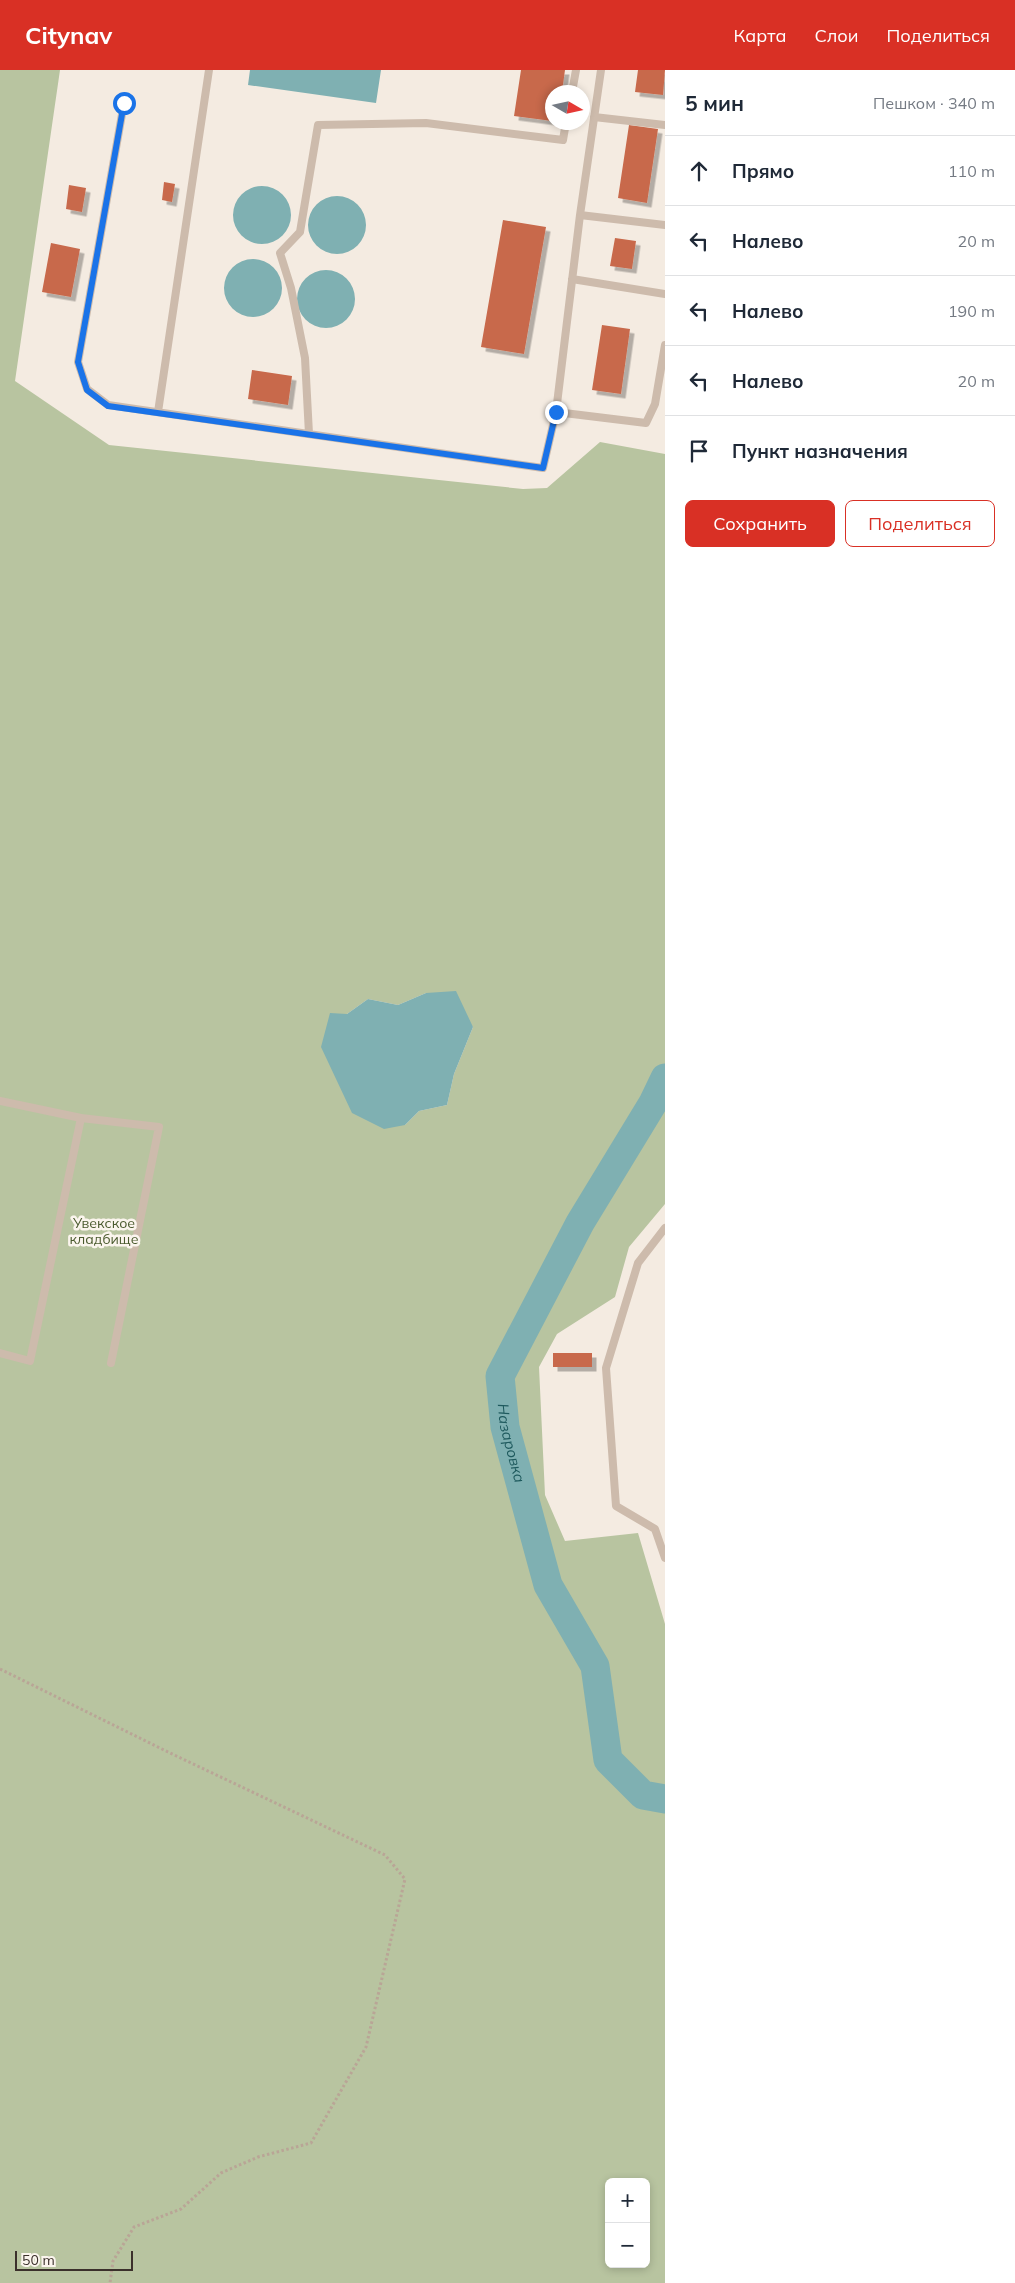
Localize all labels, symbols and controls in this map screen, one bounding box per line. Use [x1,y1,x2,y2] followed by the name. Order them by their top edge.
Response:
[25,20,112,50] text: Citynav
[734,24,786,47] text: Карта
[814,24,859,47] text: Слои
[887,24,990,47] text: Поделиться
[545,85,590,130] north arrow
[685,90,744,116] text: 5 мин
[113,92,136,115] route start
[873,93,995,113] text: Пешком · 340 m
[685,157,713,185] icon: ahead
[732,159,794,183] text: Прямо
[948,161,995,181] text: 110 m
[685,227,713,255] icon: left
[732,229,804,253] text: Налево
[958,231,995,251] text: 20 m
[685,297,713,325] icon: left
[732,299,804,323] text: Налево
[948,301,995,321] text: 190 m
[685,367,713,395] icon: left
[732,369,804,393] text: Налево
[958,371,995,391] text: 20 m
[545,401,568,424] route end
[685,437,713,465] icon: arrive
[732,439,908,463] text: Пункт назначения
[685,500,835,547] button: Сохранить
[845,500,995,547] button: Поделиться
[70,1214,139,1248] park label: Увекское кладбище
[494,1403,530,1485] water label: Назаровка
[605,2178,650,2268] map controls
[605,2178,650,2223] button: +
[605,2223,650,2268] button: −
[15,2248,132,2271] scale bar
[22,2251,55,2269] text: 50 m

